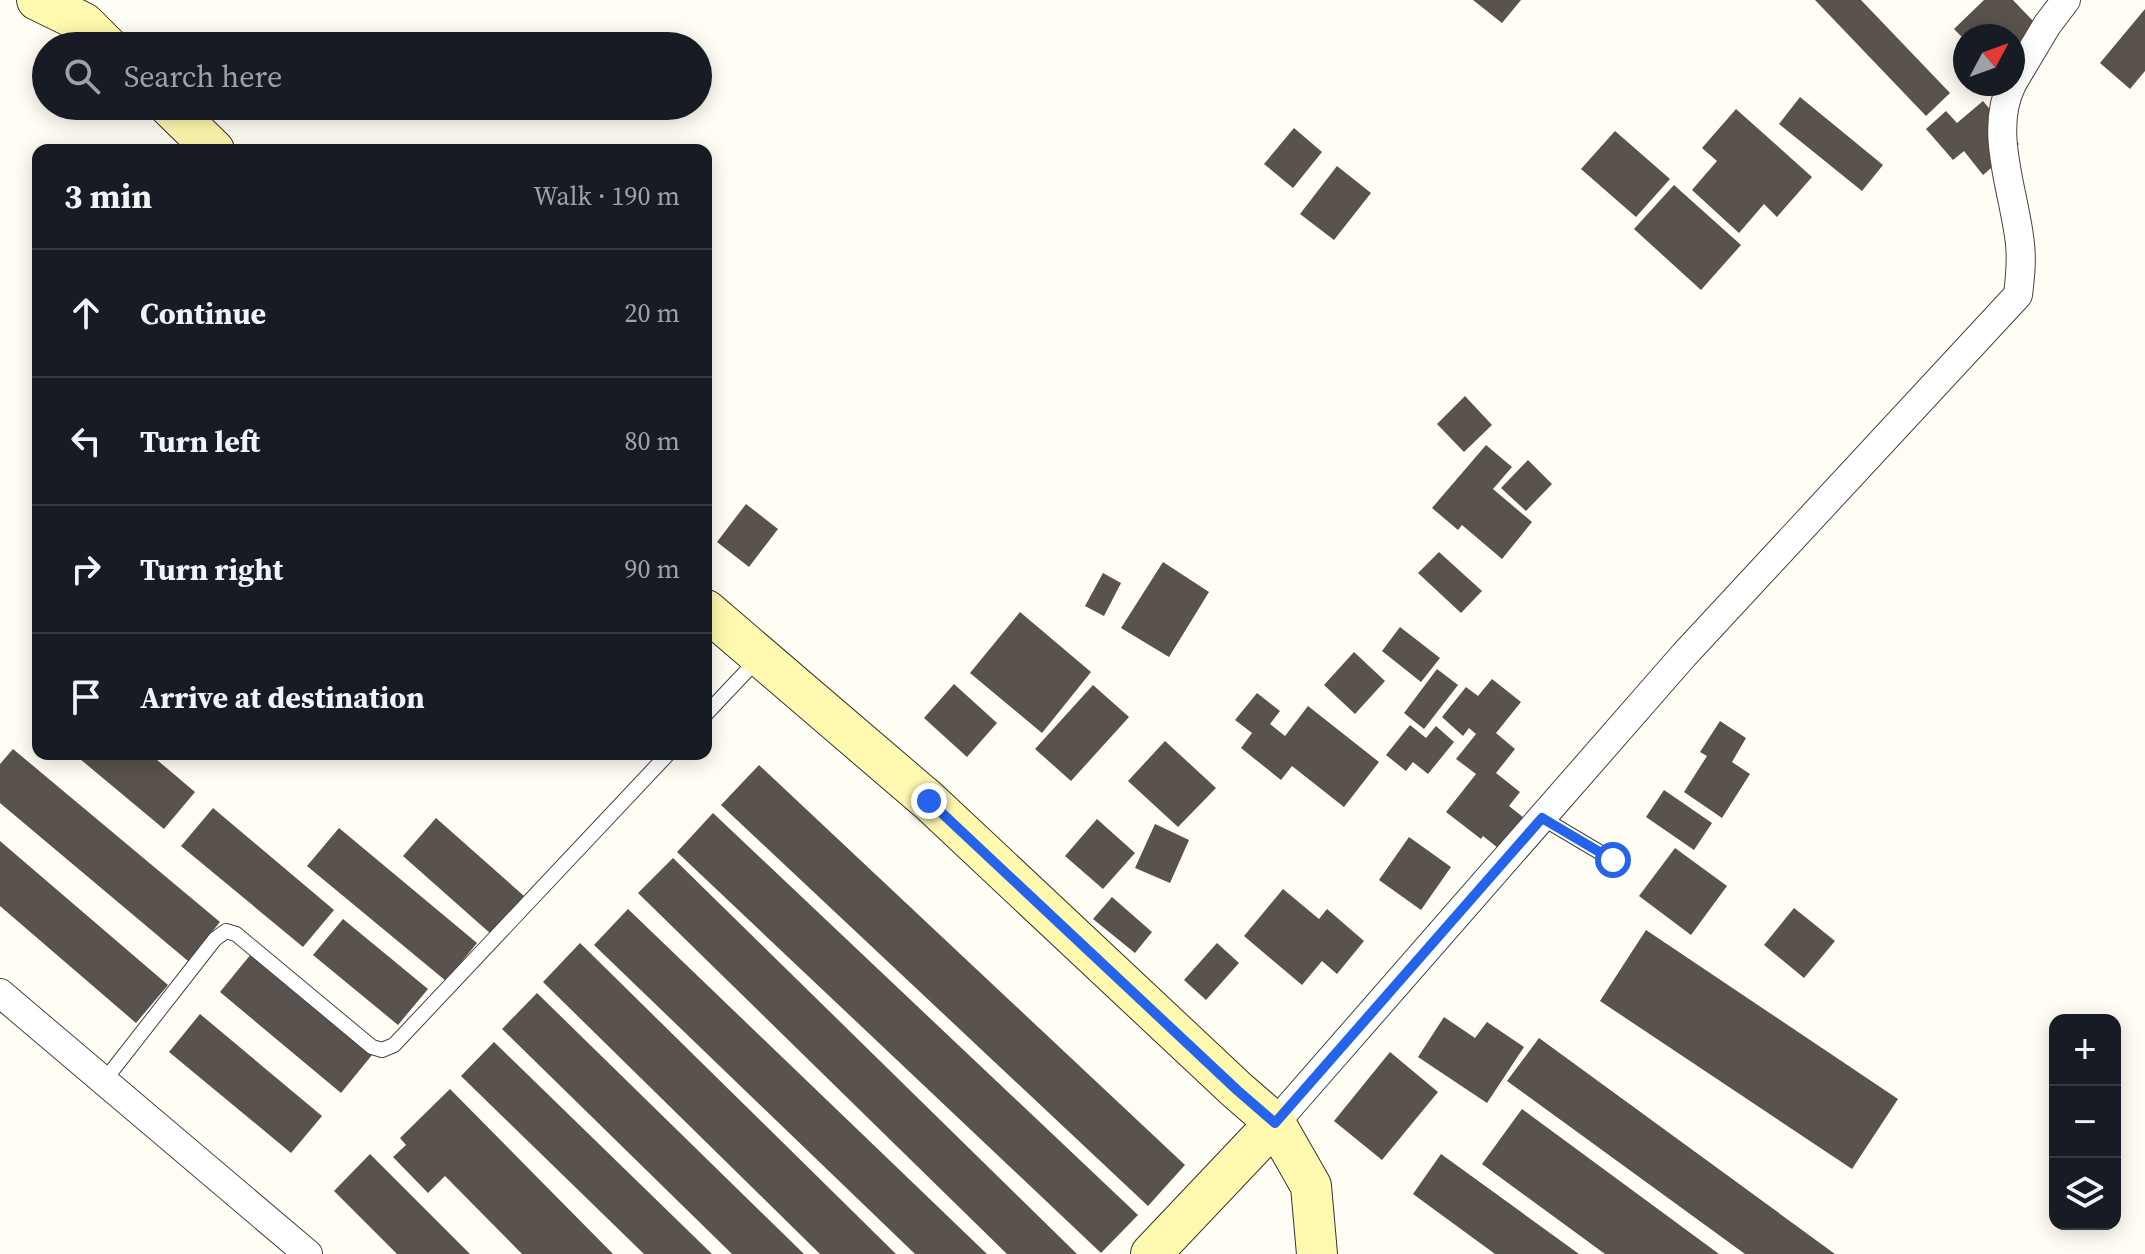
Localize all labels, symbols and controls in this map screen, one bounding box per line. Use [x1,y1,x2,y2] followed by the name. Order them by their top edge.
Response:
[1953,24,2025,96] north arrow
[32,32,712,120] search box
[60,54,104,98] icon: search
[124,56,282,97] text: Search here
[64,173,152,219] text: 3 min
[533,178,680,214] text: Walk · 190 m
[64,291,108,335] icon: ahead
[140,293,266,334] text: Continue
[625,295,680,331] text: 20 m
[64,419,108,463] icon: left
[140,421,260,462] text: Turn left
[625,423,680,459] text: 80 m
[64,547,108,591] icon: right
[140,549,283,590] text: Turn right
[625,551,680,587] text: 90 m
[64,675,108,719] icon: arrive
[140,677,425,718] text: Arrive at destination
[911,783,947,819] route end
[1595,842,1631,878] route start
[2049,1014,2121,1230] map controls
[2049,1014,2121,1086] button: +
[2049,1086,2121,1158] button: −
[2049,1158,2121,1230] button: layers

